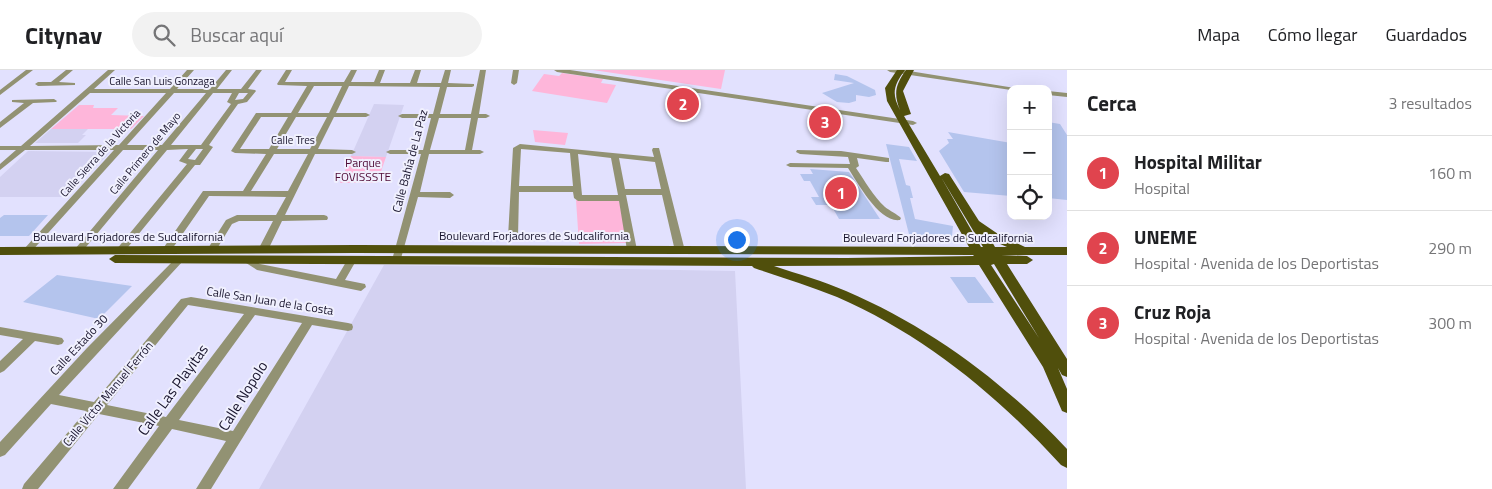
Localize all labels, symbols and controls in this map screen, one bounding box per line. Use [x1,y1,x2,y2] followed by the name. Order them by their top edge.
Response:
[132,12,482,57] search box
[25,17,102,53] text: Citynav
[190,20,283,49] text: Buscar aquí
[150,21,178,49] icon: search
[1197,21,1240,48] text: Mapa
[1268,21,1357,48] text: Cómo llegar
[1385,21,1467,48] text: Guardados
[109,73,215,89] street label: Calle San Luis Gonzaga
[667,85,699,123] pin: 2
[1007,85,1052,220] map controls
[1007,85,1052,130] button: +
[1087,87,1137,119] text: Cerca
[1388,91,1472,115] text: 3 resultados
[809,103,841,141] pin: 3
[56,105,144,200] street label: Calle Sierra de la Victoria
[387,107,432,214] street label: Calle Bahía de La Paz
[106,108,185,198] street label: Calle Primero de Mayo
[1007,130,1052,175] button: −
[271,132,315,148] street label: Calle Tres
[1134,147,1262,176] text: Hospital Militar
[335,153,392,186] park label: Parque FOVISSSTE
[1099,161,1107,185] text: 1
[1428,161,1472,185] text: 160 m
[825,174,857,212] pin: 1
[1007,175,1052,220] button: locate
[1134,176,1190,200] text: Hospital
[1134,222,1197,251] text: UNEME
[439,226,629,245] street label: Boulevard Forjadores de Sudcalifornia
[33,227,223,246] street label: Boulevard Forjadores de Sudcalifornia
[724,227,750,253] your location
[843,228,1033,247] street label: Boulevard Forjadores de Sudcalifornia
[1099,236,1107,260] text: 2
[1428,236,1472,260] text: 290 m
[1134,251,1379,275] text: Hospital · Avenida de los Deportistas
[205,281,335,320] street label: Calle San Juan de la Costa
[1134,297,1211,326] text: Cruz Roja
[45,309,112,380] street label: Calle Estado 30
[1099,311,1107,335] text: 3
[1428,311,1472,335] text: 300 m
[1134,326,1379,350] text: Hospital · Avenida de los Deportistas
[58,337,157,451] street label: Calle Víctor Manuel Ferrón
[131,339,214,440] street label: Calle Las Playitas
[212,356,273,435] street label: Calle Nopolo

